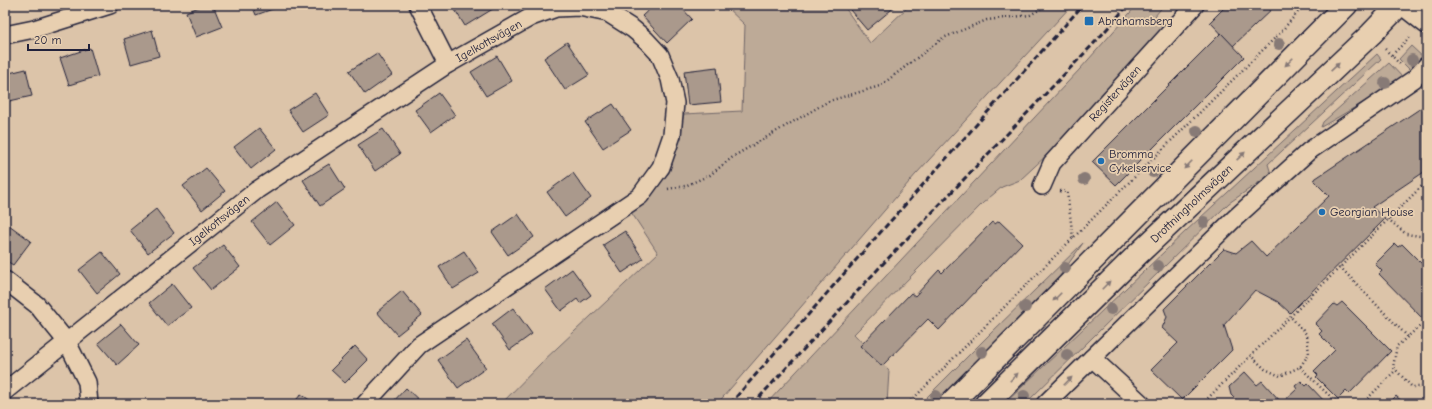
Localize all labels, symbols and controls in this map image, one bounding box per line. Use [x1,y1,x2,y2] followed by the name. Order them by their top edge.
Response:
[1098,14,1173,28] place label: Abrahamsberg
[1083,15,1095,27] marker: Abrahamsberg
[453,17,524,65] street label: Igelkottsvägen
[28,26,89,52] scale bar
[34,33,62,47] text: 20 m
[1284,57,1294,67] one-way arrow
[1086,62,1144,124] street label: Registervägen
[1330,62,1340,72] one-way arrow
[1109,147,1171,175] place label: Bromma Cykelservice
[1236,152,1246,161] one-way arrow
[1096,156,1106,166] marker: Bromma Cykelservice
[1183,160,1193,170] one-way arrow
[1147,161,1236,246] street label: Drottningholmsvägen
[186,192,252,249] street label: Igelkottsvägen
[1330,205,1413,219] place label: Georgian House
[1317,207,1327,217] marker: Georgian House
[1101,280,1111,290] one-way arrow
[1052,292,1062,302] one-way arrow
[1009,372,1019,381] one-way arrow
[1063,376,1073,386] one-way arrow

